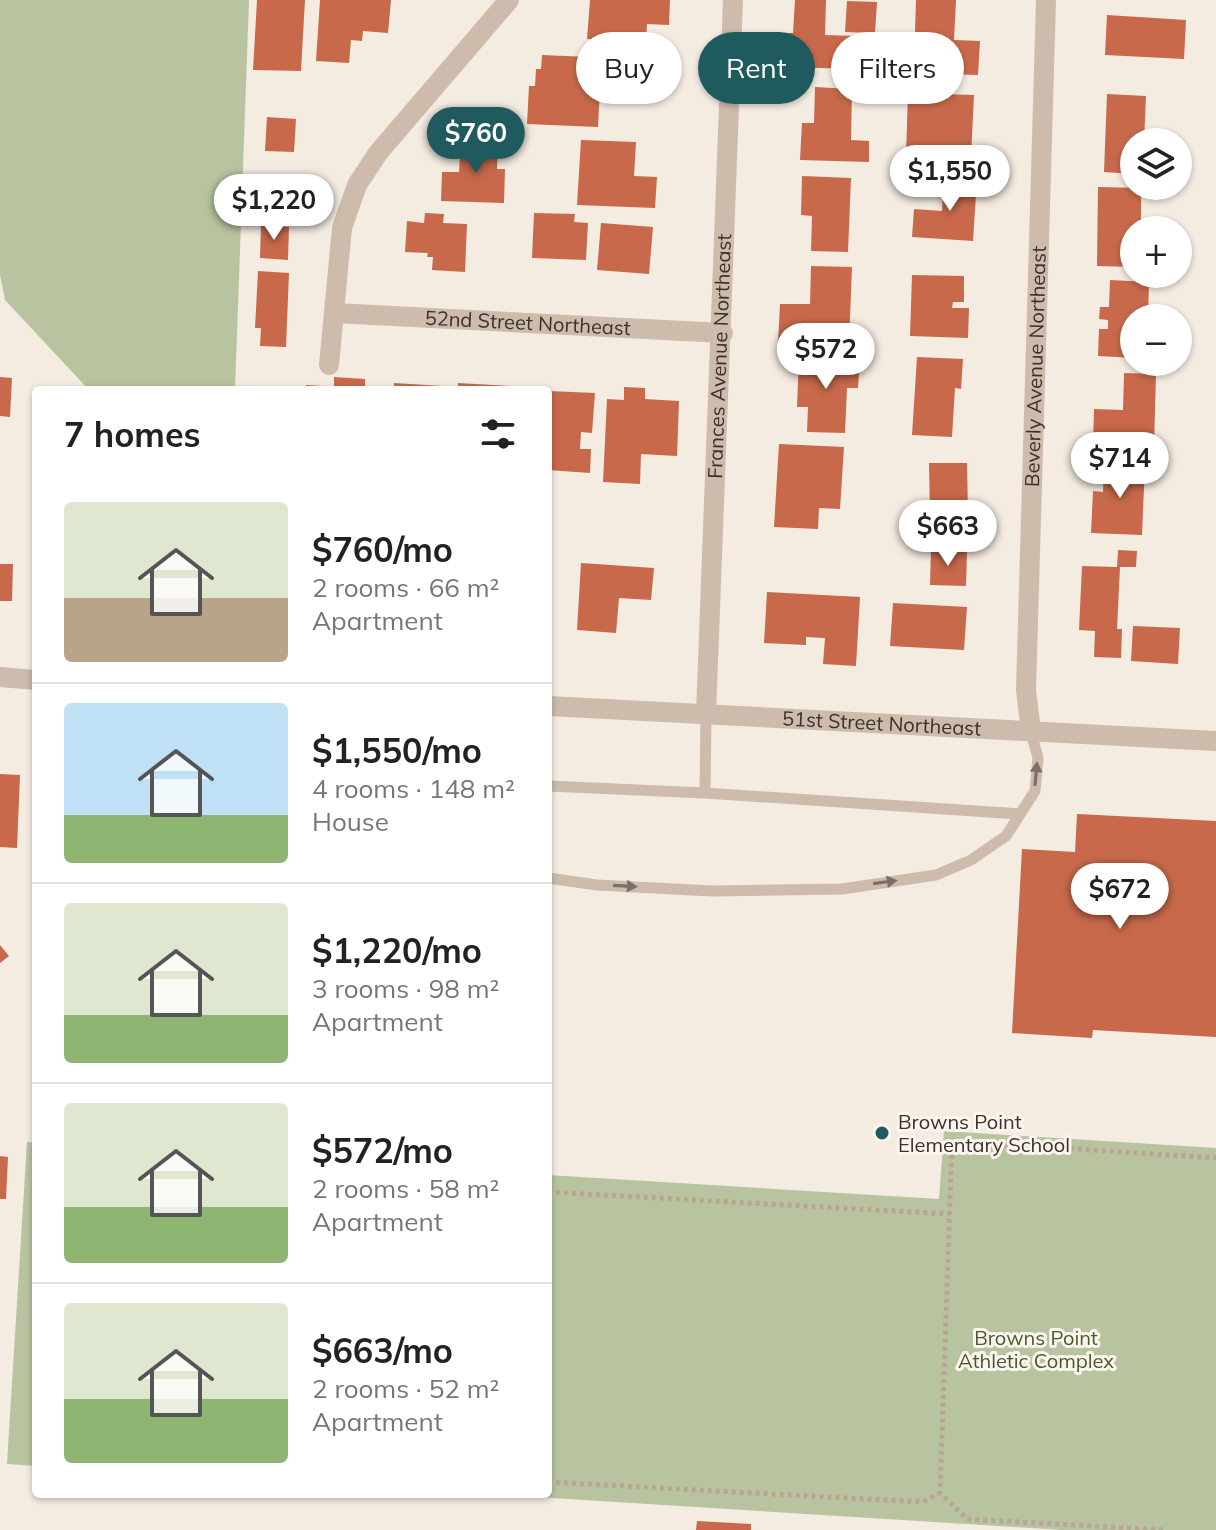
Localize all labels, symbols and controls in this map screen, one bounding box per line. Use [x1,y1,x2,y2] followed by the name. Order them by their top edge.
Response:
[576,32,682,104] chip: Buy
[698,32,815,104] chip: Rent
[831,32,964,104] chip: Filters
[429,107,523,175] pin: $760
[445,116,507,149] text: $760
[1120,128,1192,376] map controls
[1120,128,1192,200] button: layers
[885,145,1015,213] pin: $1,550
[908,154,992,187] text: $1,550
[209,174,339,242] pin: $1,220
[232,183,316,216] text: $1,220
[1120,216,1192,288] button: +
[702,233,736,479] street label: Frances Avenue Northeast
[1019,245,1051,487] street label: Beverly Avenue Northeast
[1120,304,1192,376] button: −
[424,305,631,340] street label: 52nd Street Northeast
[779,323,873,391] pin: $572
[795,332,857,365] text: $572
[476,412,520,456] icon: filters
[64,413,201,456] text: 7 homes
[1073,432,1167,500] pin: $714
[1089,441,1151,474] text: $714
[901,500,995,568] pin: $663
[917,509,979,542] text: $663
[312,528,453,571] text: $760/mo
[128,534,224,630] icon: home
[312,571,499,604] text: 2 rooms · 66 m²
[312,604,443,637] text: Apartment
[781,705,982,741] street label: 51st Street Northeast
[312,729,482,772] text: $1,550/mo
[128,735,224,831] icon: home
[1030,761,1043,786] one-way arrow
[312,772,515,805] text: 4 rooms · 148 m²
[312,805,389,838] text: House
[1073,863,1167,931] pin: $672
[1089,872,1151,905] text: $672
[873,875,898,888] one-way arrow
[613,880,638,893] one-way arrow
[312,929,482,972] text: $1,220/mo
[128,935,224,1031] icon: home
[312,972,499,1005] text: 3 rooms · 98 m²
[312,1005,443,1038] text: Apartment
[898,1109,1070,1157] place label: Browns Point Elementary School
[873,1124,891,1142] marker: Browns Point Elementary School
[312,1129,453,1172] text: $572/mo
[128,1135,224,1231] icon: home
[312,1172,499,1205] text: 2 rooms · 58 m²
[312,1205,443,1238] text: Apartment
[958,1325,1114,1373] park label: Browns Point Athletic Complex
[312,1329,453,1372] text: $663/mo
[128,1335,224,1431] icon: home
[312,1372,499,1405] text: 2 rooms · 52 m²
[312,1405,443,1438] text: Apartment

